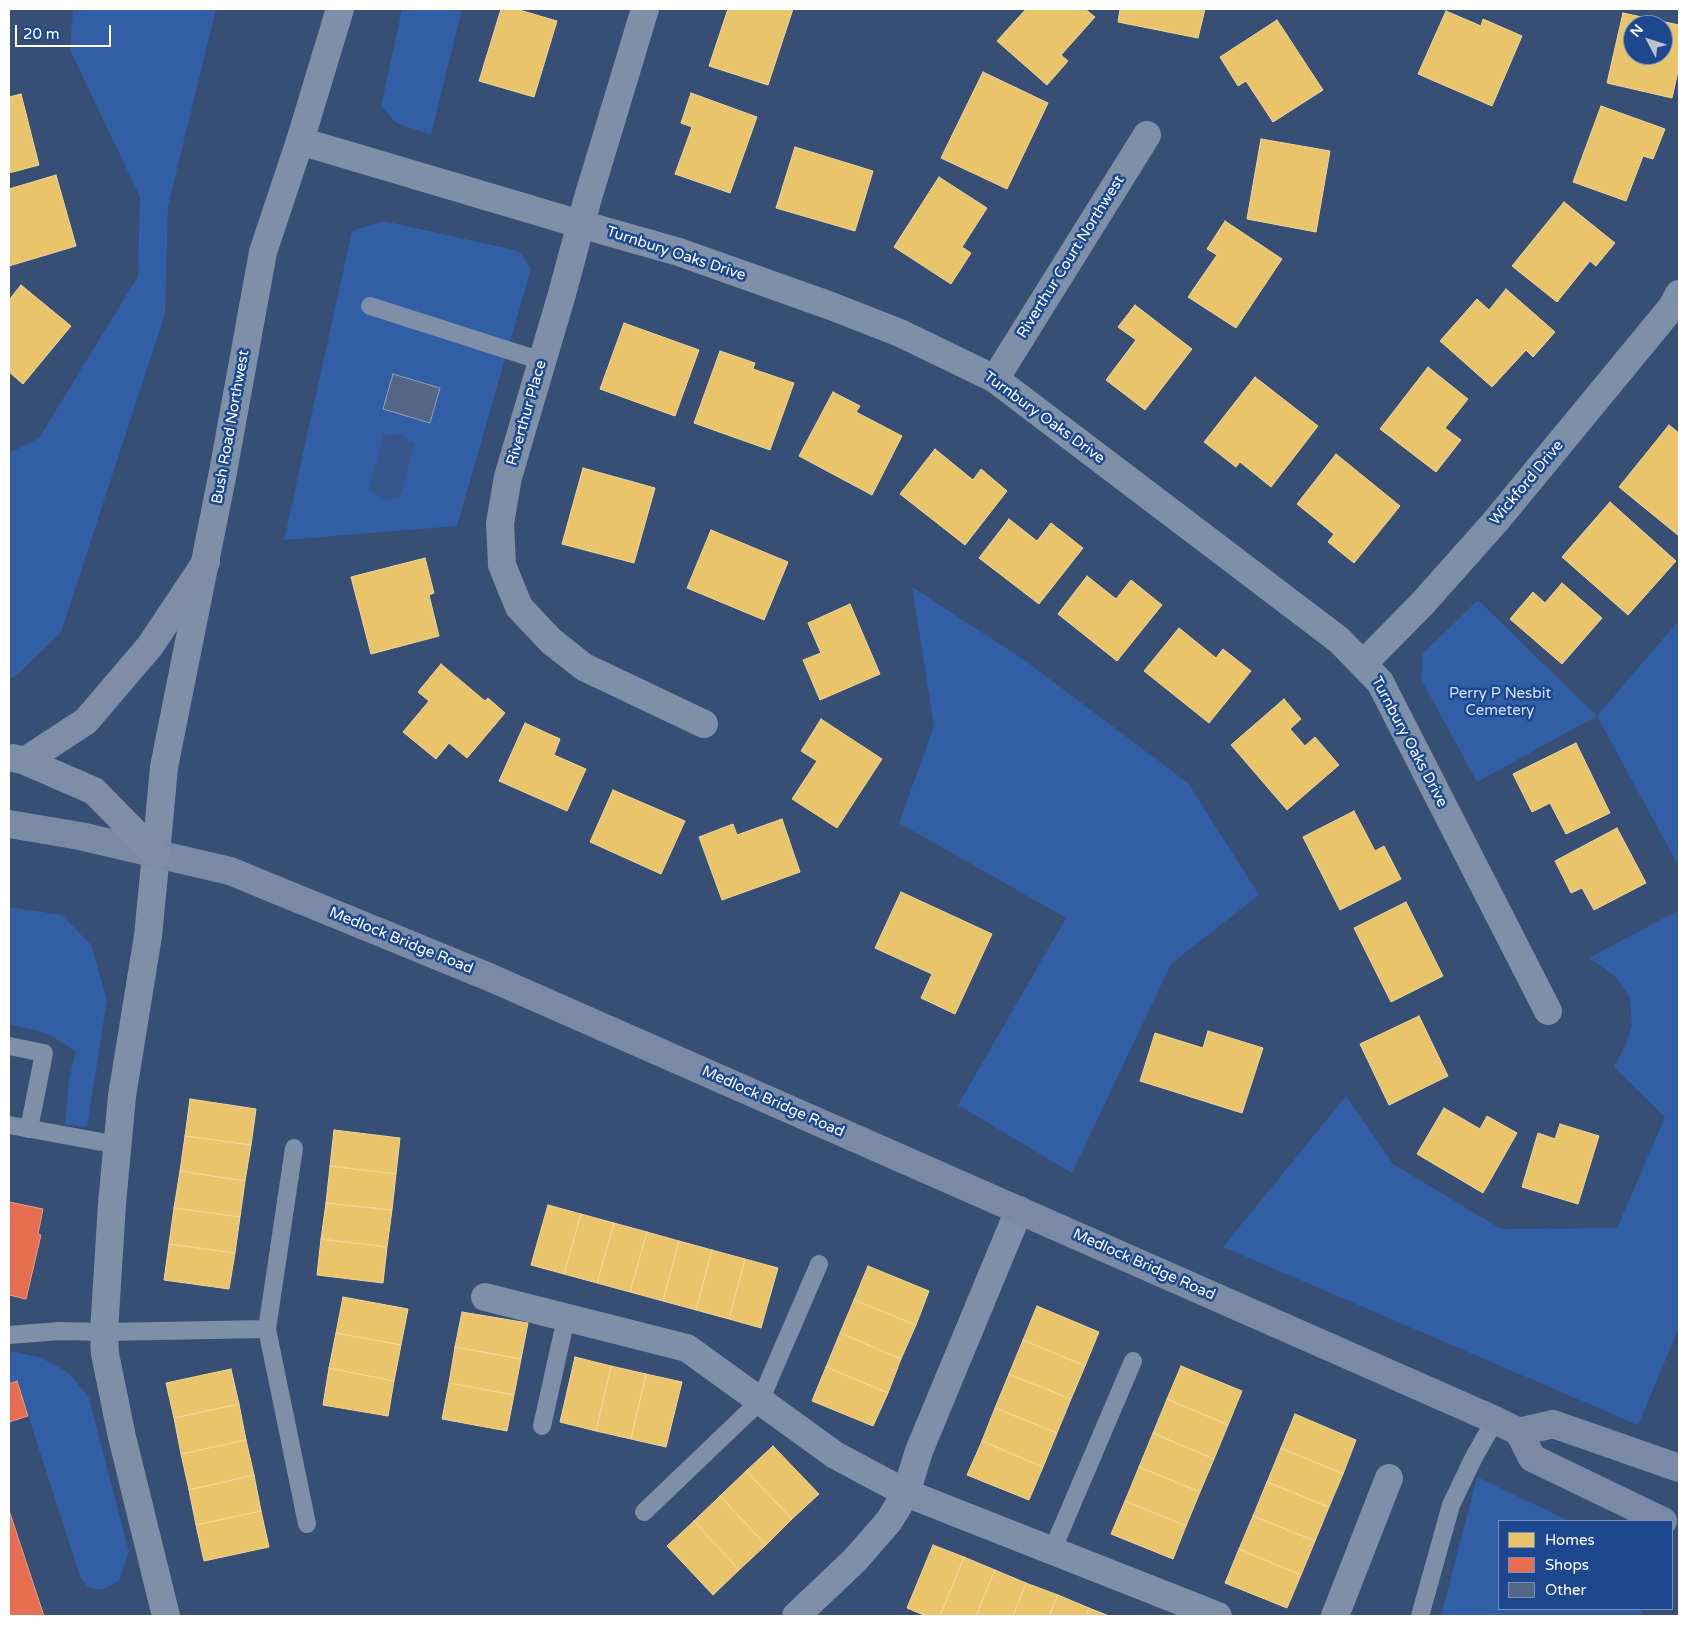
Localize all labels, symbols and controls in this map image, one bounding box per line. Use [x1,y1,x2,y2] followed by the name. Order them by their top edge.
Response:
[18,15,114,47] scale bar
[1623,15,1673,65] north arrow
[1627,21,1647,40] text: N
[23,25,60,43] text: 20 m
[1013,172,1129,342] street label: Riverthur Court Northwest
[604,223,748,285] street label: Turnbury Oaks Drive
[209,349,253,505] street label: Bush Road Northwest
[503,358,551,468] street label: Riverthur Place
[980,368,1108,468] street label: Turnbury Oaks Drive
[1486,437,1568,529] street label: Wickford Drive
[1367,674,1451,810] street label: Turnbury Oaks Drive
[1449,685,1551,720] park label: Perry P Nesbit Cemetery
[326,904,476,978] street label: Medlock Bridge Road
[699,1062,847,1142] street label: Medlock Bridge Road
[1070,1225,1218,1305] street label: Medlock Bridge Road
[1498,1520,1673,1610] legend
[1545,1531,1595,1549] text: Homes
[1545,1556,1589,1574] text: Shops
[1545,1581,1586,1599] text: Other

